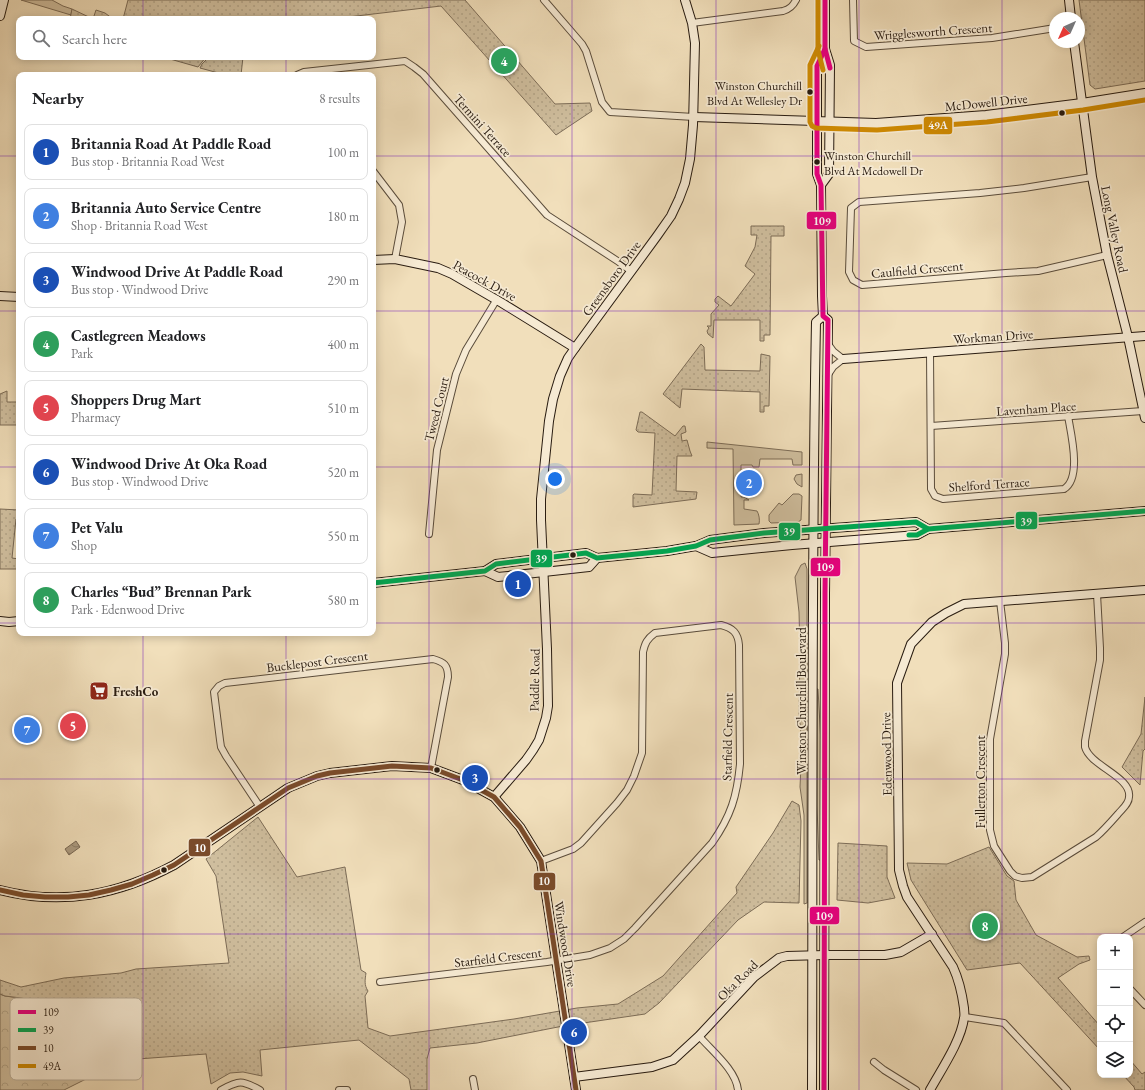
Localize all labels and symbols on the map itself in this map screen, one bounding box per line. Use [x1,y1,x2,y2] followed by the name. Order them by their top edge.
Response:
[1049,12,1085,48] north arrow
[873,19,993,44] street label: Wrigglesworth Crescent
[491,46,517,76] pin: 4
[707,78,802,109] place label: Winston Churchill Blvd At Wellesley Dr
[805,87,815,97] marker: Winston Churchill Blvd At Wellesley Dr
[450,90,515,160] street label: Termini Terrace
[944,90,1028,115] street label: McDowell Drive
[1057,108,1067,118] unlabelled marker
[923,116,953,135] line badge: 49A
[928,118,948,132] text: 49A
[824,148,923,179] place label: Winston Churchill Blvd At Mcdowell Dr
[812,157,822,167] marker: Winston Churchill Blvd At Mcdowell Dr
[1097,184,1132,275] street label: Long Valley Road
[806,211,837,230] line badge: 109
[813,214,831,228] text: 109
[578,237,644,319] street label: Greensboro Drive
[450,256,519,305] street label: Peacock Drive
[870,257,964,282] street label: Caulfield Crescent
[953,325,1034,348] street label: Workman Drive
[420,375,453,443] street label: Tweed Court
[996,397,1077,420] street label: Lavenham Place
[736,468,762,498] pin: 2
[545,469,565,489] your location
[948,473,1030,496] street label: Shelford Terrace
[1015,511,1038,530] line badge: 39
[1020,514,1032,528] text: 39
[778,522,801,541] line badge: 39
[783,524,795,538] text: 39
[530,549,553,568] line badge: 39
[568,550,578,560] unlabelled marker
[535,551,547,565] text: 39
[810,557,841,577] line badge: 109
[816,560,834,574] text: 109
[505,569,531,599] pin: 1
[793,627,810,775] street label: Winston Churchill Boulevard
[265,647,369,676] street label: Bucklepost Crescent
[525,648,544,712] street label: Paddle Road
[88,680,110,702] supermarket icon: FreshCo
[113,683,159,700] place label: FreshCo
[718,693,737,781] street label: Starfield Crescent
[60,711,86,741] pin: 5
[877,712,896,796] street label: Edenwood Drive
[14,715,40,745] pin: 7
[972,735,989,829] street label: Fullerton Crescent
[462,763,488,793] pin: 3
[432,765,442,775] unlabelled marker
[188,838,211,857] line badge: 10
[194,841,206,855] text: 10
[159,865,169,875] unlabelled marker
[533,872,556,891] line badge: 10
[538,874,550,888] text: 10
[550,900,581,988] street label: Windwood Drive
[809,906,840,925] line badge: 109
[815,909,833,923] text: 109
[972,911,998,941] pin: 8
[454,944,543,971] street label: Starfield Crescent
[713,956,762,1004] street label: Oka Road
[10,998,142,1080] legend
[43,1005,60,1019] text: 109
[561,1017,587,1047] pin: 6
[43,1023,54,1037] text: 39
[43,1041,54,1055] text: 10
[43,1059,62,1073] text: 49A

